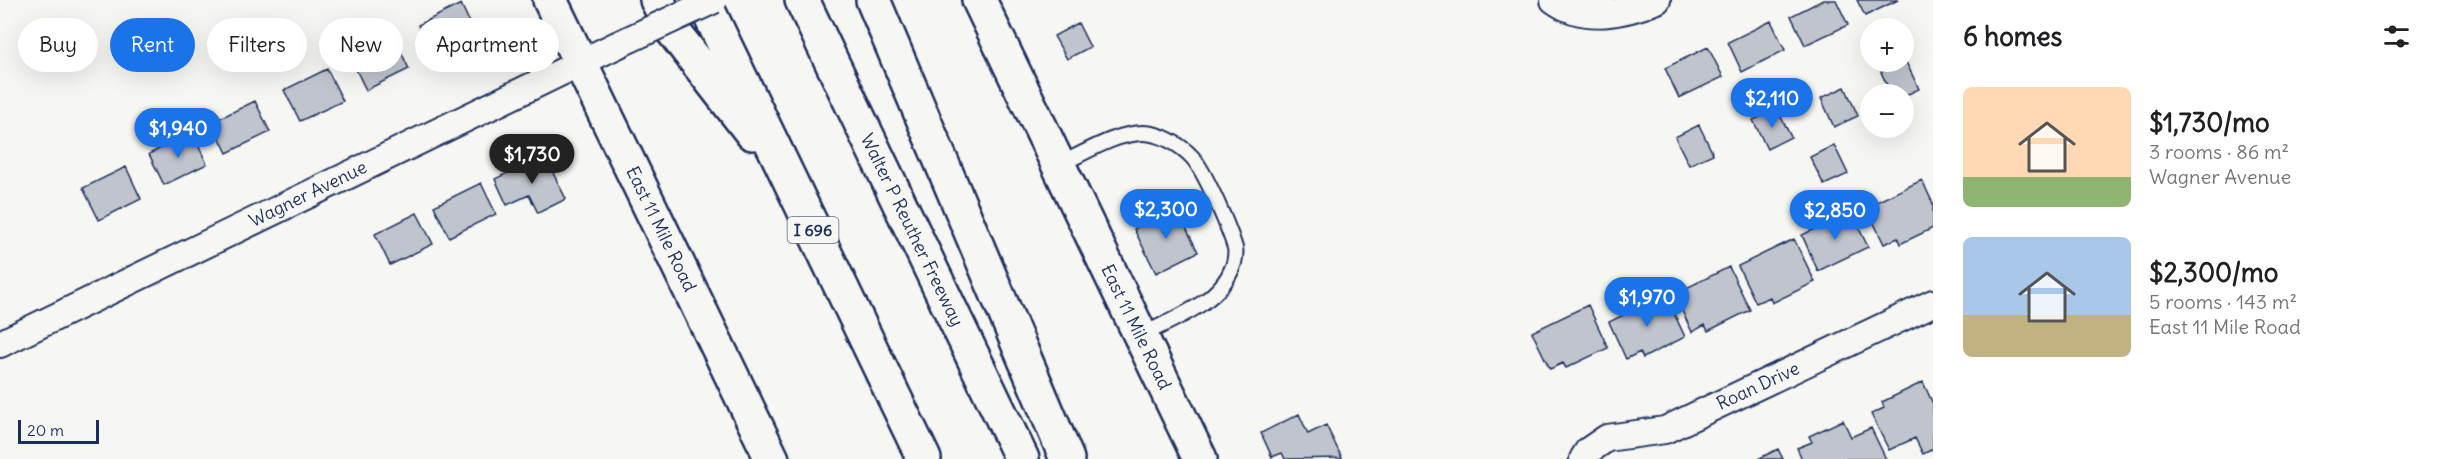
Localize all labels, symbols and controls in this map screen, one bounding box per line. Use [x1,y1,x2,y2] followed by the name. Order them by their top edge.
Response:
[18,18,98,72] chip: Buy
[110,18,195,72] chip: Rent
[207,18,307,72] chip: Filters
[319,18,403,72] chip: New
[415,18,559,72] chip: Apartment
[1860,18,1914,138] map controls
[1860,18,1914,72] button: +
[1963,20,2062,53] text: 6 homes
[2380,20,2413,53] icon: filters
[1723,78,1821,129] pin: $2,110
[1860,84,1914,138] button: −
[1745,85,1799,110] text: $2,110
[2149,106,2270,139] text: $1,730/mo
[129,108,227,159] pin: $1,940
[2011,111,2083,183] icon: home
[148,115,208,140] text: $1,940
[856,130,969,330] street label: Walter P Reuther Freeway
[483,134,581,185] pin: $1,730
[2149,139,2289,164] text: 3 rooms · 86 m²
[503,141,561,166] text: $1,730
[245,155,370,232] street label: Wagner Avenue
[621,162,702,296] street label: East 11 Mile Road
[2149,164,2291,189] text: Wagner Avenue
[1117,189,1215,240] pin: $2,300
[1786,190,1884,241] pin: $2,850
[1134,196,1198,221] text: $2,300
[1804,197,1866,222] text: $2,850
[788,217,838,243] road number: I 696
[2149,256,2278,289] text: $2,300/mo
[1096,260,1177,394] street label: East 11 Mile Road
[2011,261,2083,333] icon: home
[1598,277,1696,328] pin: $1,970
[1618,284,1676,309] text: $1,970
[2149,289,2297,314] text: 5 rooms · 143 m²
[2149,314,2301,339] text: East 11 Mile Road
[1713,356,1803,415] street label: Roan Drive
[18,417,99,444] scale bar
[27,420,64,440] text: 20 m

